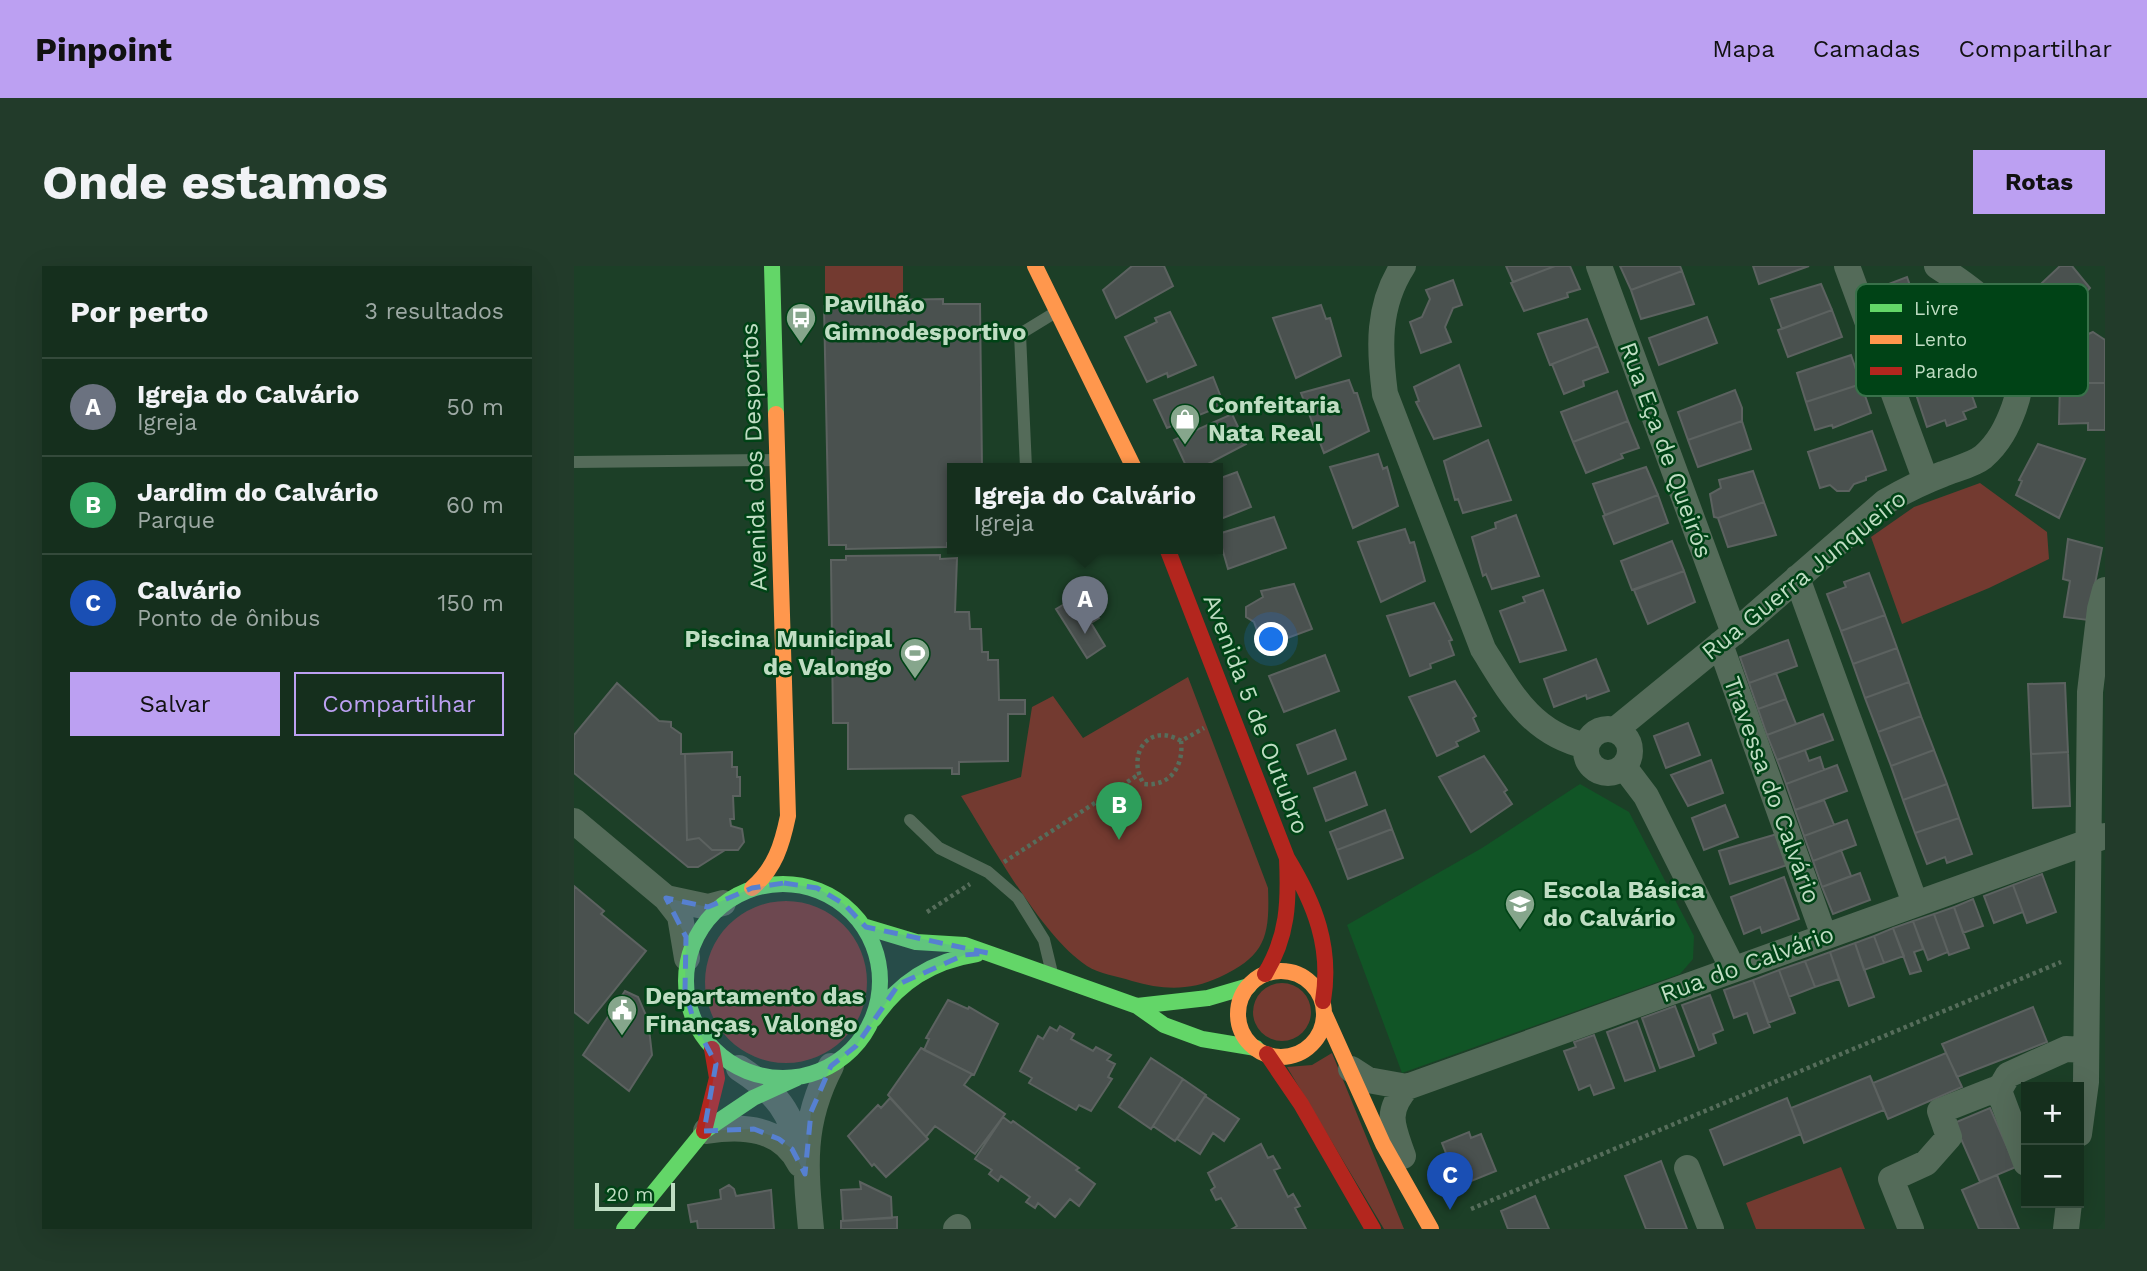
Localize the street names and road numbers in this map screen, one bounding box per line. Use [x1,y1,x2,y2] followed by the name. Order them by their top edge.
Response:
[735,322,773,592] street label: Avenida dos Desportos
[1614,338,1718,562] street label: Rua Eça de Queirós
[1696,484,1912,666] street label: Rua Guerra Junqueiro
[1197,590,1315,838] street label: Avenida 5 de Outubro
[1718,673,1826,907] street label: Travessa do Calvário
[1656,920,1838,1008] street label: Rua do Calvário

